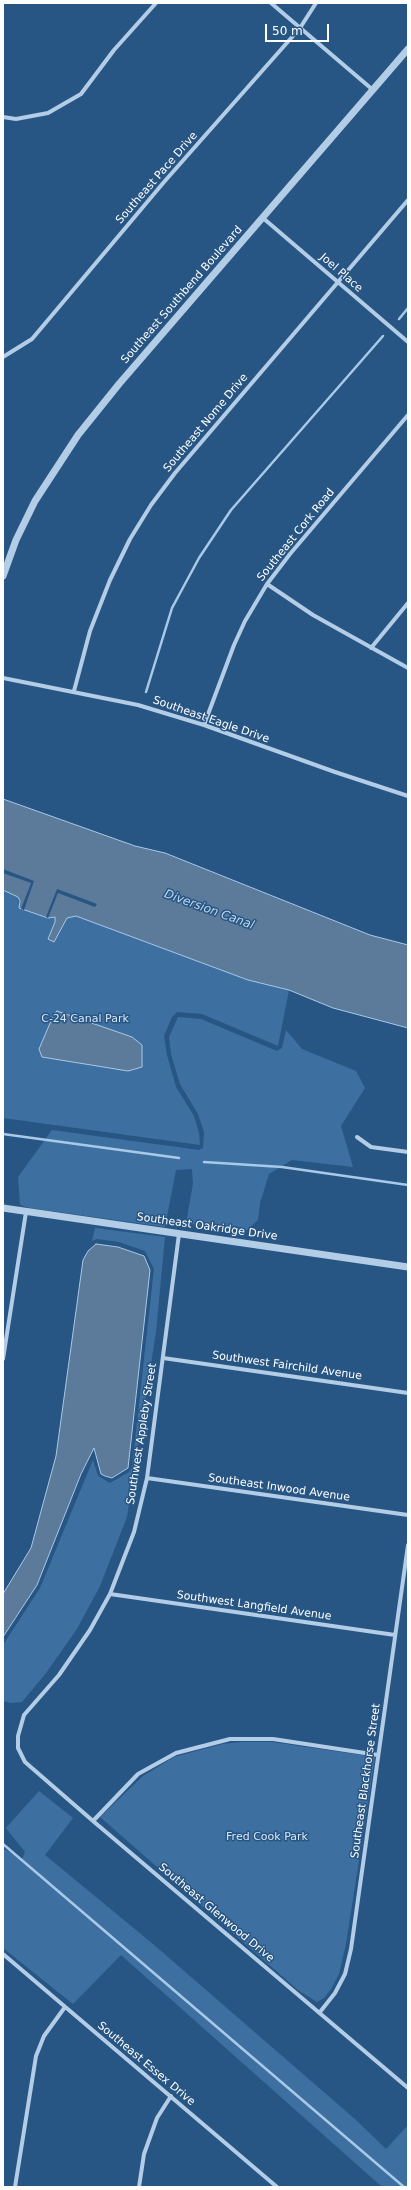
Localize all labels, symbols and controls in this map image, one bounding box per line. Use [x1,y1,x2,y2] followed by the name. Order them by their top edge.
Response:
[267,16,331,42] scale bar
[272,24,303,38] text: 50 m
[113,129,201,227] street label: Southeast Pace Drive
[119,224,245,366] street label: Southeast Southbend Boulevard
[317,251,365,295] street label: Joel Place
[161,371,251,475] street label: Southeast Nome Drive
[255,486,337,584] street label: Southeast Cork Road
[151,694,271,746] street label: Southeast Eagle Drive
[162,887,256,933] water label: Diversion Canal
[41,1012,129,1026] park label: C-24 Canal Park
[136,1211,278,1243] street label: Southeast Oakridge Drive
[211,1349,363,1383] street label: Southwest Fairchild Avenue
[124,1362,160,1506] street label: Southwest Appleby Street
[207,1472,351,1504] street label: Southeast Inwood Avenue
[176,1589,332,1623] street label: Southwest Langfield Avenue
[349,1703,383,1859] street label: Southeast Blackhorse Street
[226,1830,308,1844] park label: Fred Cook Park
[156,1861,276,1965] street label: Southeast Glenwood Drive
[95,2019,197,2109] street label: Southeast Essex Drive

